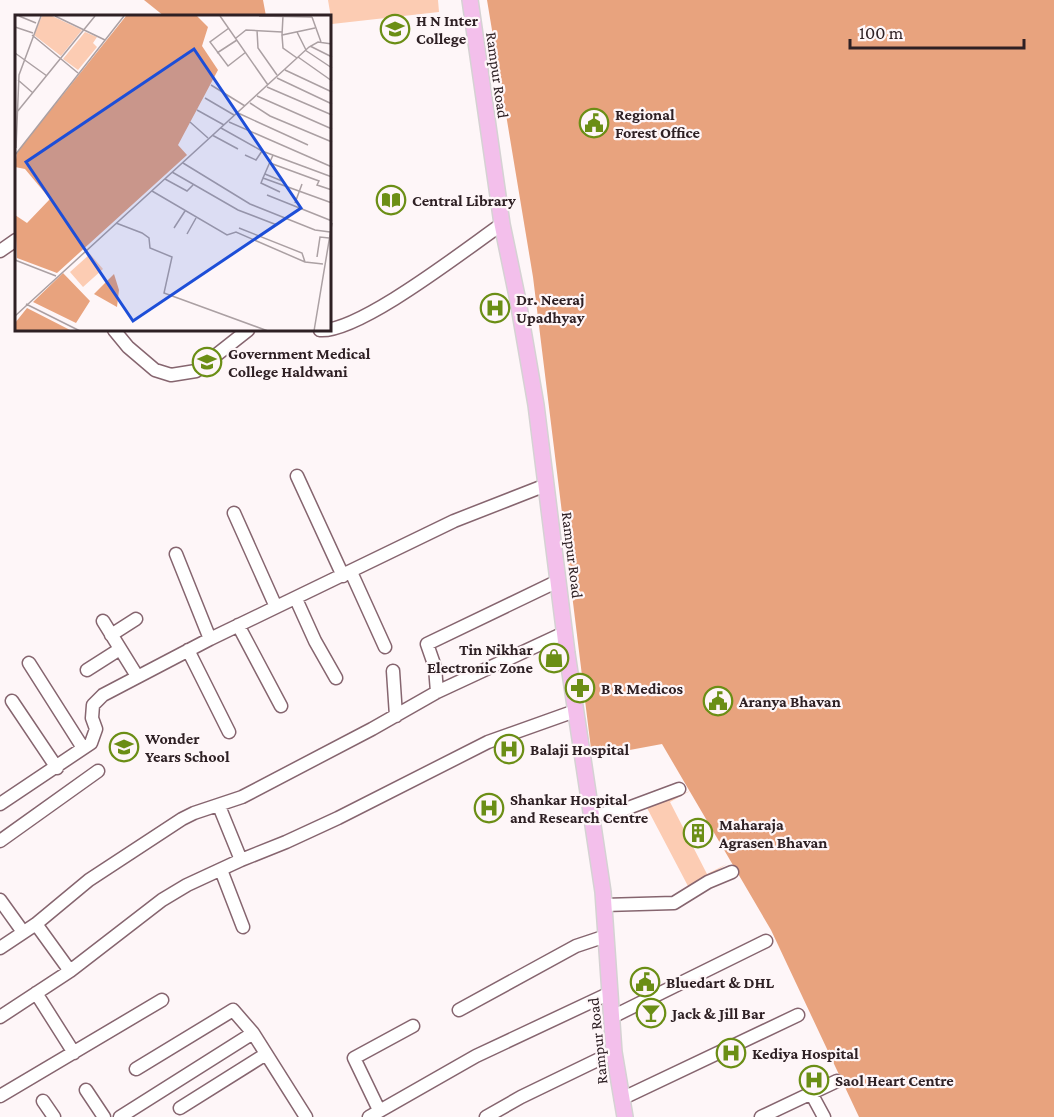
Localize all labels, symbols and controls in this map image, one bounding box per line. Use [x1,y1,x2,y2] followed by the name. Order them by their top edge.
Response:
[416,12,479,47] place label: H N Inter College
[850,12,1024,50] scale bar
[379,13,411,45] school or university icon: H N Inter College
[15,15,332,332] inset map
[859,23,904,43] text: 100 m
[482,31,512,120] street label: Rampur Road
[615,106,701,141] place label: Regional Forest Office
[578,107,610,139] public building icon: Regional Forest Office
[375,184,407,216] library icon: Central Library
[412,192,516,209] place label: Central Library
[516,291,585,326] place label: Dr. Neeraj Upadhyay
[479,292,511,324] hospital icon: Dr. Neeraj Upadhyay
[228,345,371,380] place label: Government Medical College Haldwani
[191,346,223,378] school or university icon: Government Medical College Haldwani
[558,511,586,600] street label: Rampur Road
[427,641,534,676] place label: Tin Nikhar Electronic Zone
[538,642,570,674] shop icon: Tin Nikhar Electronic Zone
[564,672,596,704] pharmacy icon: B R Medicos
[601,680,683,697] place label: B R Medicos
[702,685,734,717] public building icon: Aranya Bhavan
[738,693,841,710] place label: Aranya Bhavan
[144,730,230,765] place label: Wonder Years School
[108,731,140,763] school or university icon: Wonder Years School
[493,733,525,765] hospital icon: Balaji Hospital
[530,741,630,759] place label: Balaji Hospital
[510,791,649,826] place label: Shankar Hospital and Research Centre
[473,792,505,824] hospital icon: Shankar Hospital and Research Centre
[718,816,828,851] place label: Maharaja Agrasen Bhavan
[682,817,714,849] building icon: Maharaja Agrasen Bhavan
[629,966,661,998] public building icon: Bluedart & DHL
[666,974,775,991] place label: Bluedart & DHL
[584,996,611,1085] street label: Rampur Road
[635,997,667,1029] bar icon: Jack & Jill Bar
[670,1005,766,1022] place label: Jack & Jill Bar
[715,1037,747,1069] hospital icon: Kediya Hospital
[752,1045,859,1062] place label: Kediya Hospital
[798,1064,830,1096] hospital icon: Saol Heart Centre
[835,1072,954,1089] place label: Saol Heart Centre

